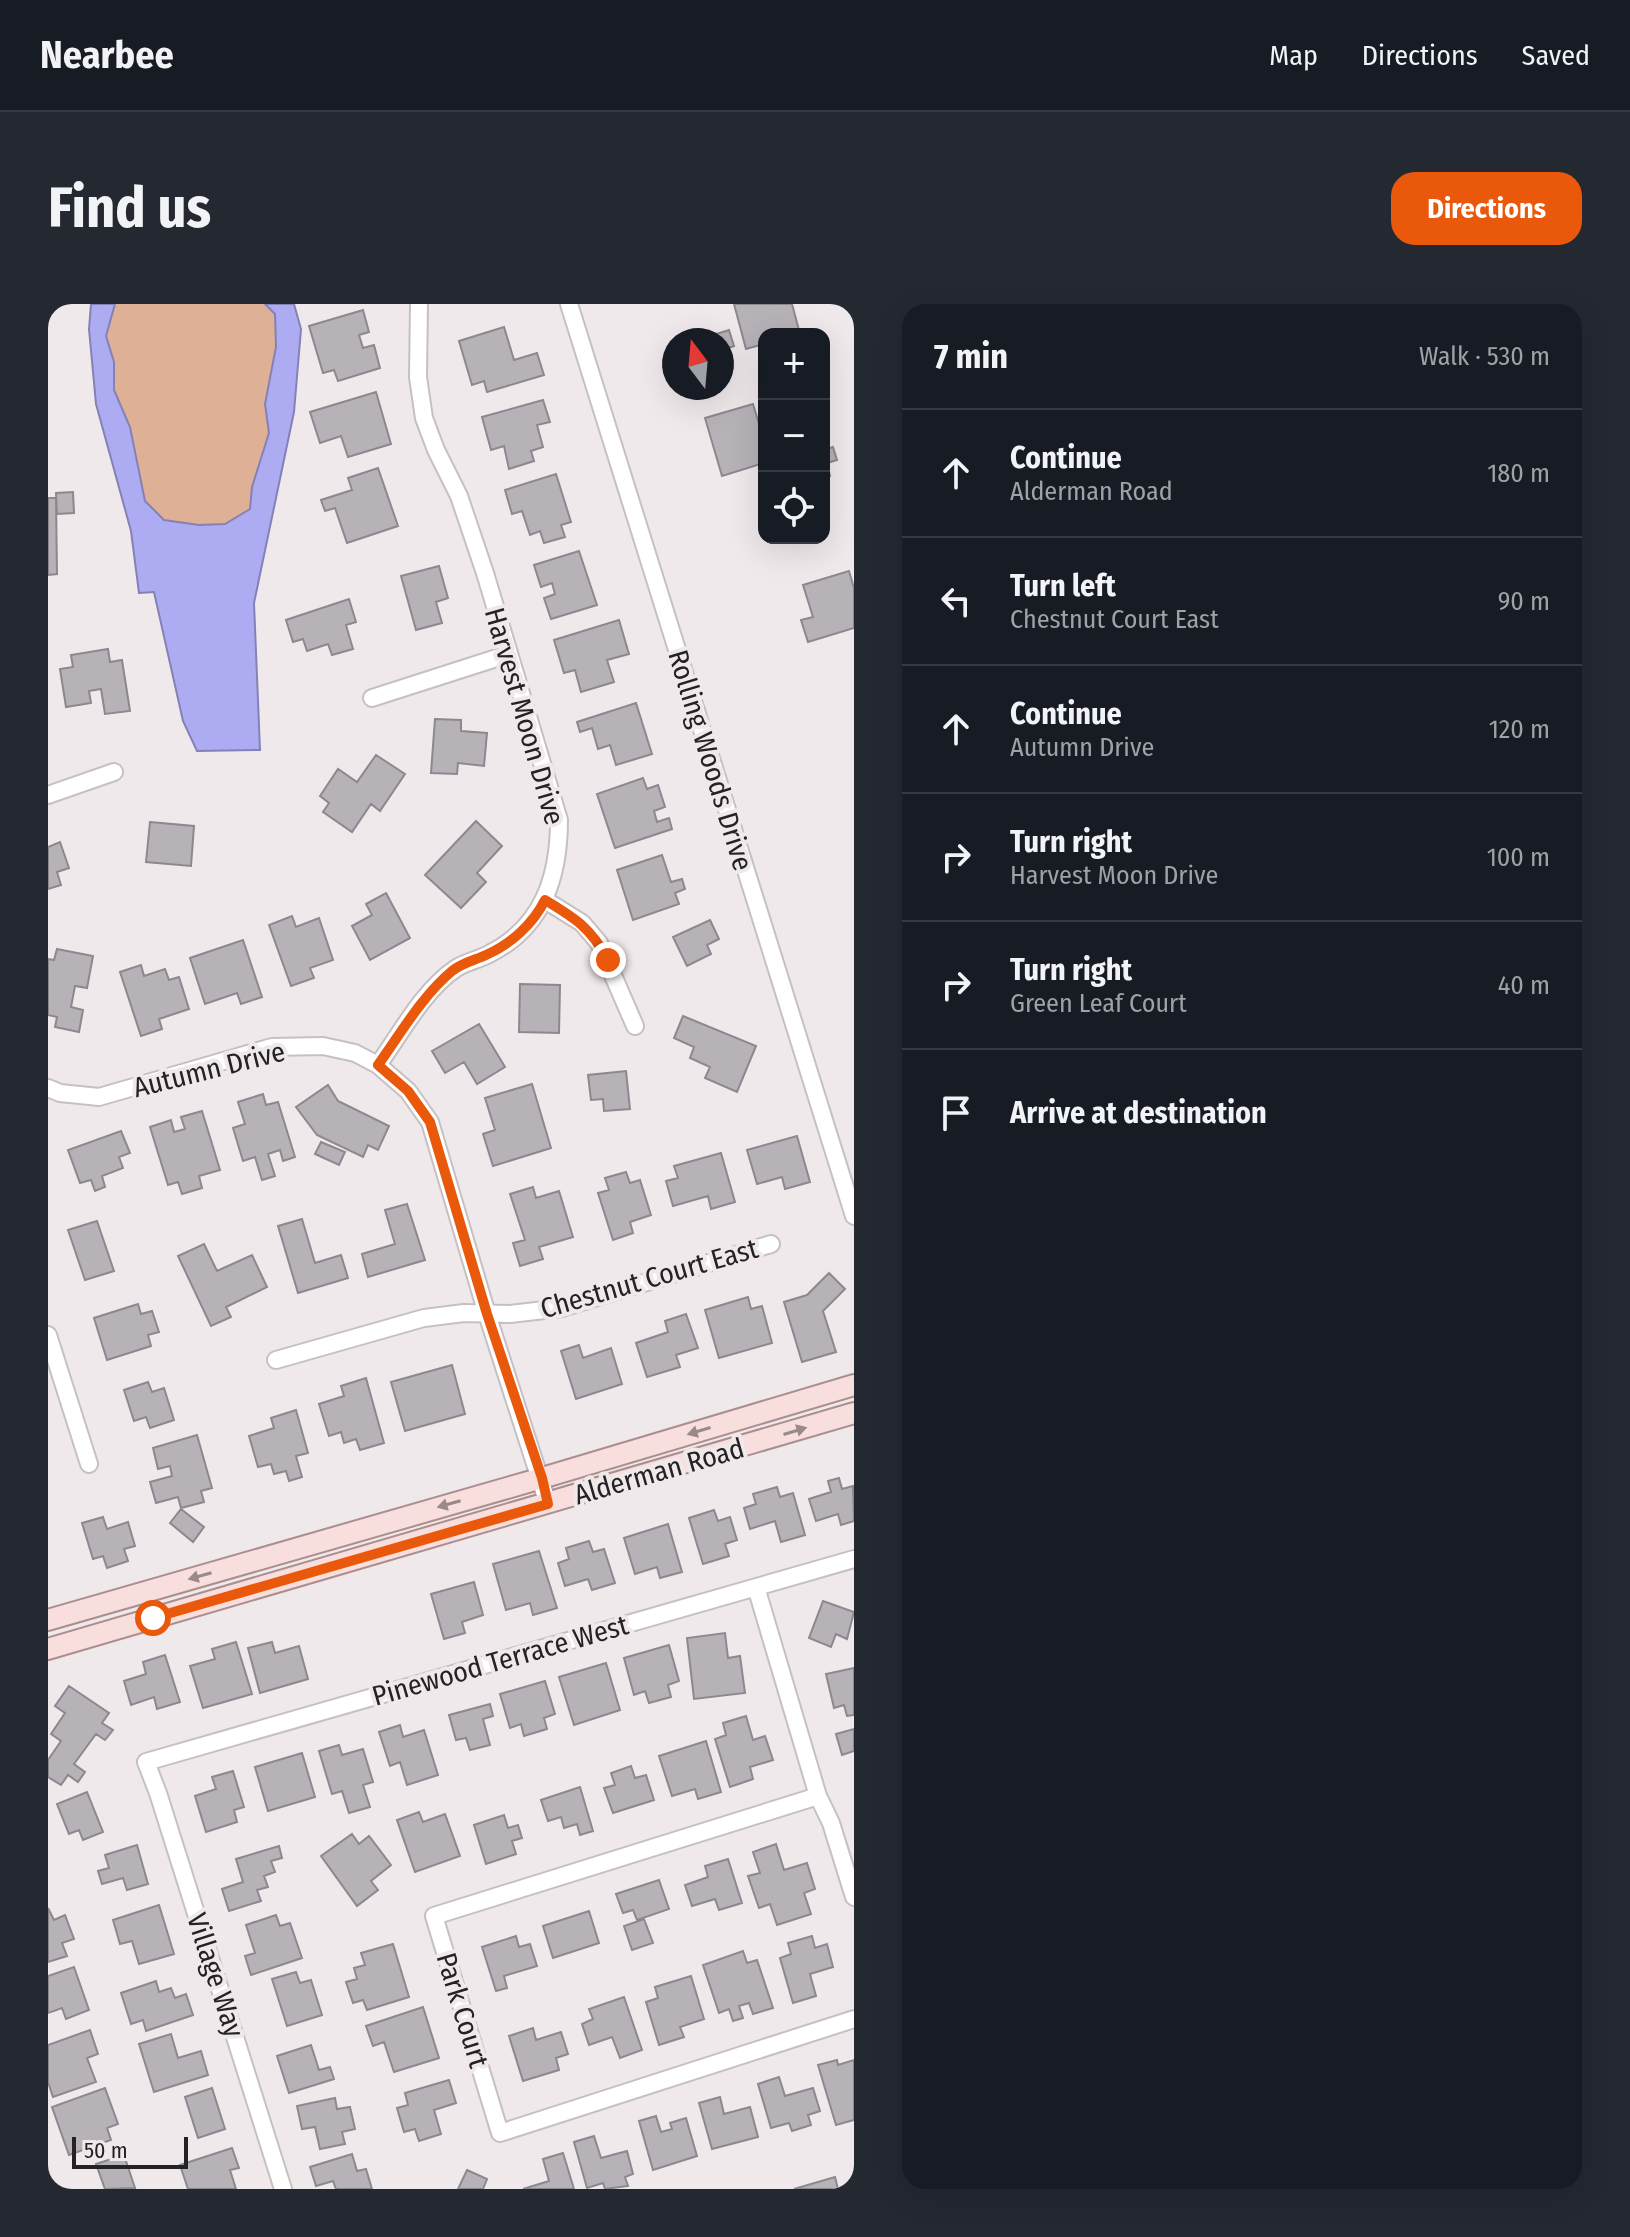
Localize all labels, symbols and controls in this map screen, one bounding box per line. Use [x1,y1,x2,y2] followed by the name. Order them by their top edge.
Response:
[40,32,174,78] text: Nearbee
[1269,39,1318,72] text: Map
[1362,39,1478,72] text: Directions
[1522,39,1590,72] text: Saved
[1391,172,1582,245] button: Directions
[48,175,211,242] text: Find us
[662,328,734,400] north arrow
[758,328,830,544] map controls
[758,328,830,400] button: +
[934,336,1008,377] text: 7 min
[1419,341,1550,372] text: Walk · 530 m
[758,400,830,472] button: −
[1010,440,1122,476] text: Continue
[934,451,978,495] icon: ahead
[1487,458,1550,489] text: 180 m
[758,472,830,544] button: locate
[1010,476,1173,507] text: Alderman Road
[1010,568,1116,604] text: Turn left
[934,579,978,623] icon: left
[1498,586,1550,617] text: 90 m
[478,604,571,828] street label: Harvest Moon Drive
[1010,604,1219,635] text: Chestnut Court East
[661,646,760,874] street label: Rolling Woods Drive
[1010,696,1122,732] text: Continue
[934,707,978,751] icon: ahead
[1489,714,1550,745] text: 120 m
[1010,732,1154,763] text: Autumn Drive
[1010,824,1132,860] text: Turn right
[934,835,978,879] icon: right
[1487,842,1550,873] text: 100 m
[1010,860,1218,891] text: Harvest Moon Drive
[590,942,626,978] route end
[1010,952,1132,988] text: Turn right
[934,963,978,1007] icon: right
[1498,970,1550,1001] text: 40 m
[1010,988,1187,1019] text: Green Leaf Court
[130,1035,288,1104] street label: Autumn Drive
[934,1091,978,1135] icon: arrive
[1010,1095,1267,1131] text: Arrive at destination
[537,1231,763,1325] street label: Chestnut Court East
[783,1424,807,1437] one-way arrow
[686,1425,710,1438] one-way arrow
[570,1431,748,1511] street label: Alderman Road
[437,1499,462,1511] one-way arrow
[187,1570,211,1583] one-way arrow
[135,1600,171,1636] route start
[368,1608,633,1713] street label: Pinewood Terrace West
[180,1909,251,2042] street label: Village Way
[429,1949,496,2072] street label: Park Court
[72,2133,188,2169] scale bar
[84,2137,128,2164] text: 50 m

